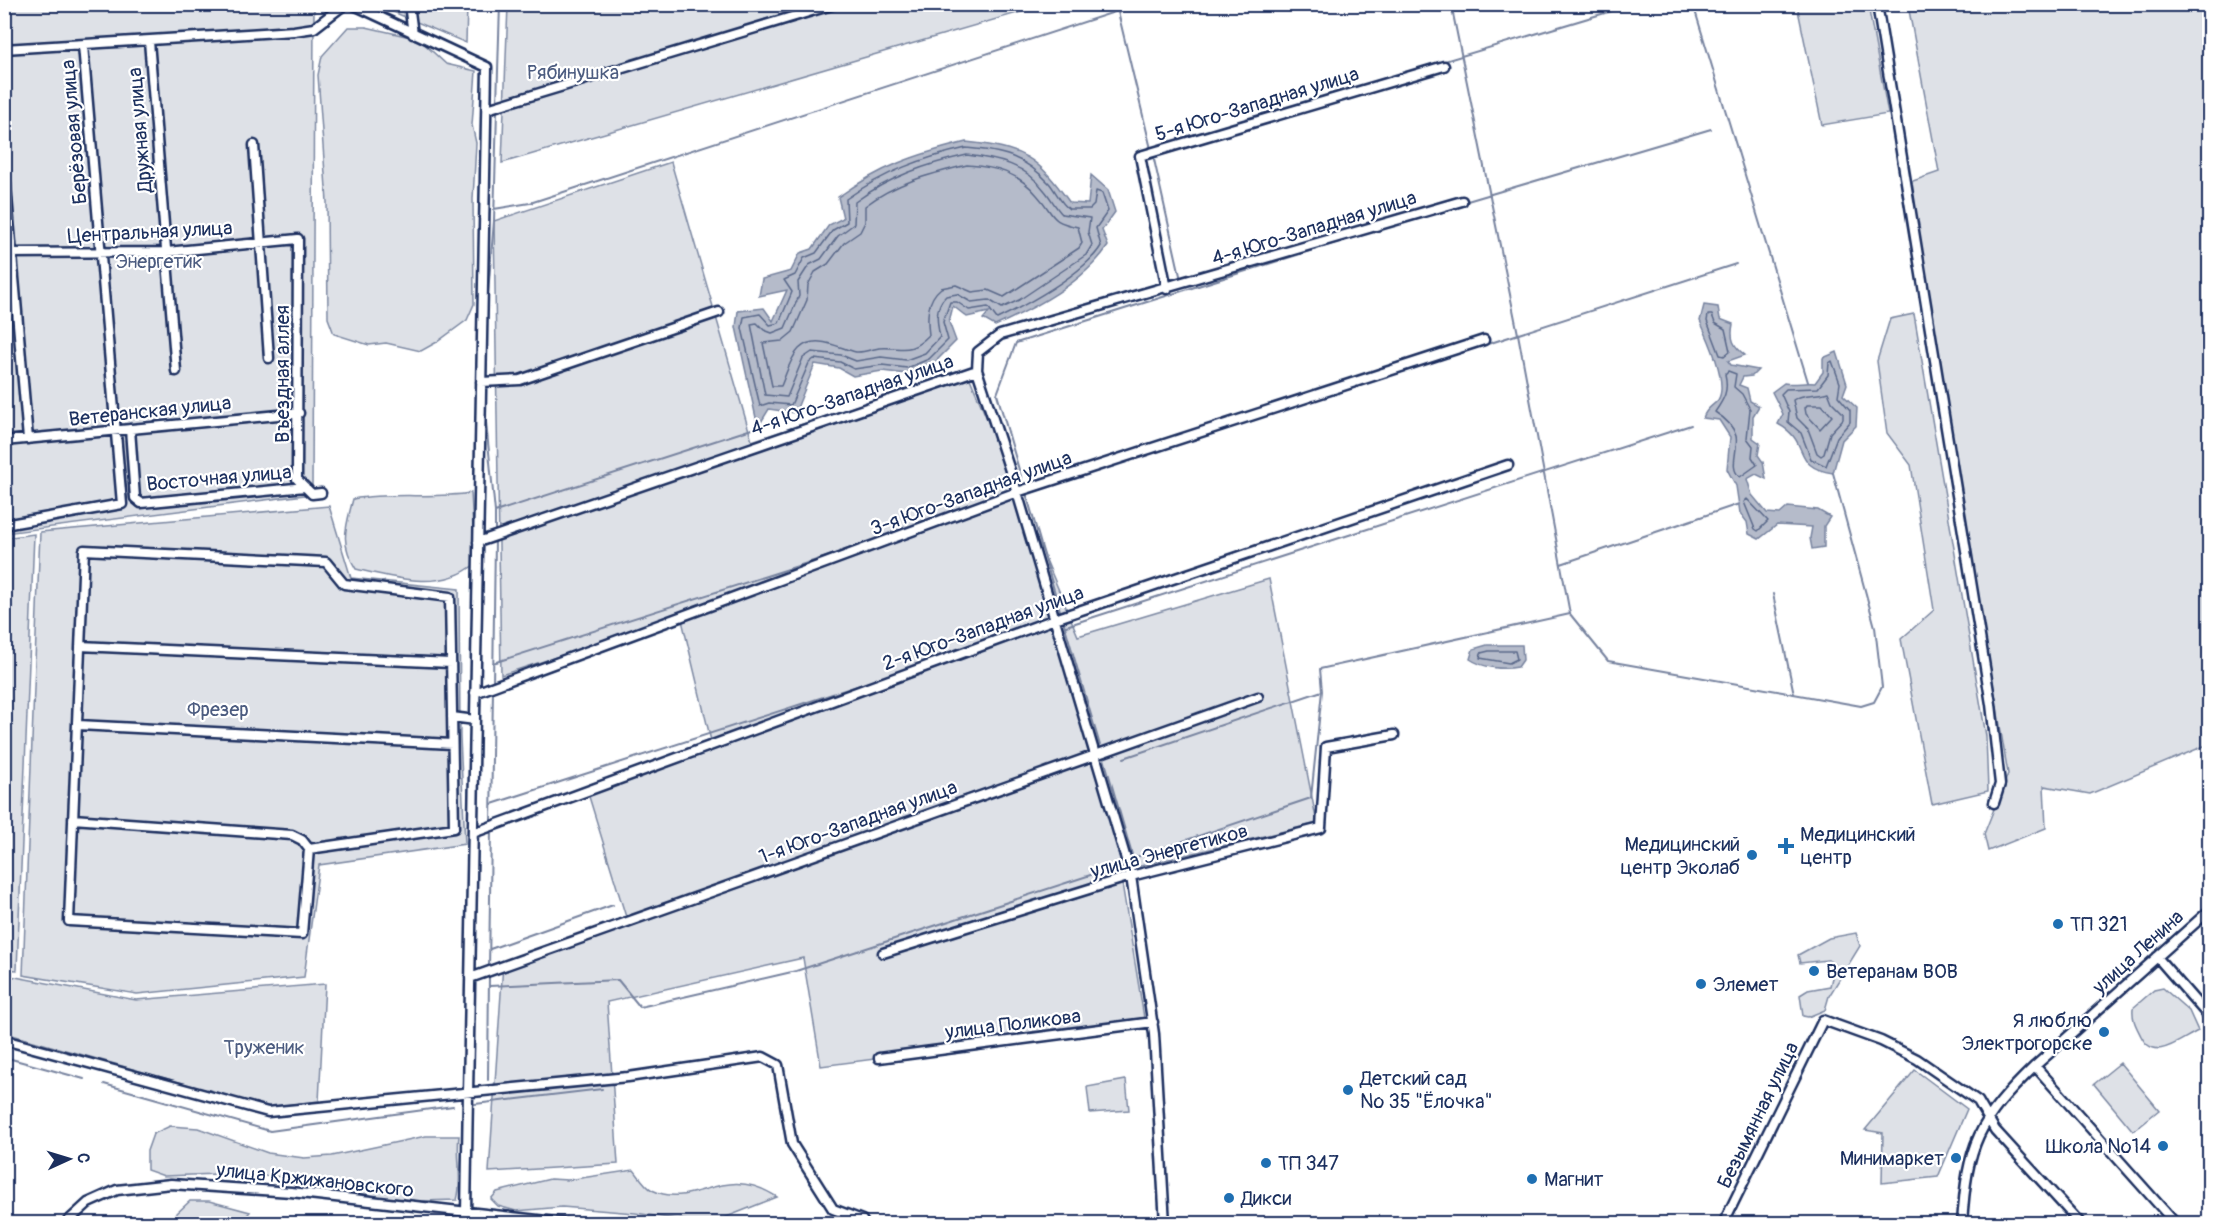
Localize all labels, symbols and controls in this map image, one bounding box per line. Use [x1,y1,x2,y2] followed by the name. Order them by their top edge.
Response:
[55,59,93,205] street label: Берёзовая улица
[527,60,619,85] park label: Рябинушка
[1152,61,1362,147] street label: 5-я Юго-Западная улица
[122,66,158,195] street label: Дружная улица
[1209,185,1419,271] street label: 4-я Юго-Западная улица
[67,215,233,249] street label: Центральная улица
[115,249,203,274] park label: Энергетик
[270,305,295,443] street label: Въездная аллея
[747,349,957,441] street label: 4-я Юго-Западная улица
[68,390,232,432] street label: Ветеранская улица
[867,445,1075,541] street label: 3-я Юго-Западная улица
[145,459,293,497] street label: Восточная улица
[879,580,1087,676] street label: 2-я Юго-Западная улица
[187,697,249,722] park label: Фрезер
[756,775,960,869] street label: 1-я Юго-Западная улица
[1087,818,1250,884] street label: улица Энергетиков
[1800,822,1916,870] place label: Медицинский центр
[1620,832,1740,880] place label: Медицинский центр Эколаб
[1777,837,1795,855] marker: Медицинский центр
[1745,848,1759,862] marker: Медицинский центр Эколаб
[2086,905,2189,1000] street label: улица Ленина
[2070,912,2128,937] place label: ТП 321
[2051,917,2065,931] marker: ТП 321
[1826,959,1958,984] place label: Ветеранам ВОВ
[1807,964,1821,978] marker: Ветеранам ВОВ
[1713,972,1778,997] place label: Элемет
[1694,977,1708,991] marker: Элемет
[943,1003,1082,1045] street label: улица Поликова
[1962,1008,2092,1056] place label: Я люблю Электрогорске
[2097,1025,2111,1039] marker: Я люблю Электрогорске
[224,1035,304,1060] park label: Труженик
[1712,1038,1804,1192] street label: Безымянная улица
[1359,1066,1493,1114] place label: Детский сад № 35 "Ёлочка"
[1341,1083,1355,1097] marker: Детский сад № 35 "Ёлочка"
[39,1129,99,1189] north arrow
[2046,1134,2151,1159] place label: Школа №14
[2156,1139,2170,1153] marker: Школа №14
[1840,1146,1944,1171] place label: Минимаркет
[1278,1151,1339,1176] place label: ТП 347
[1949,1151,1963,1165] marker: Минимаркет
[73,1152,93,1164] text: С
[1259,1156,1273,1170] marker: ТП 347
[214,1157,415,1203] street label: улица Кржижановского
[1544,1167,1603,1192] place label: Магнит
[1525,1172,1539,1186] marker: Магнит
[1240,1186,1291,1211] place label: Дикси
[1222,1191,1236,1205] marker: Дикси

